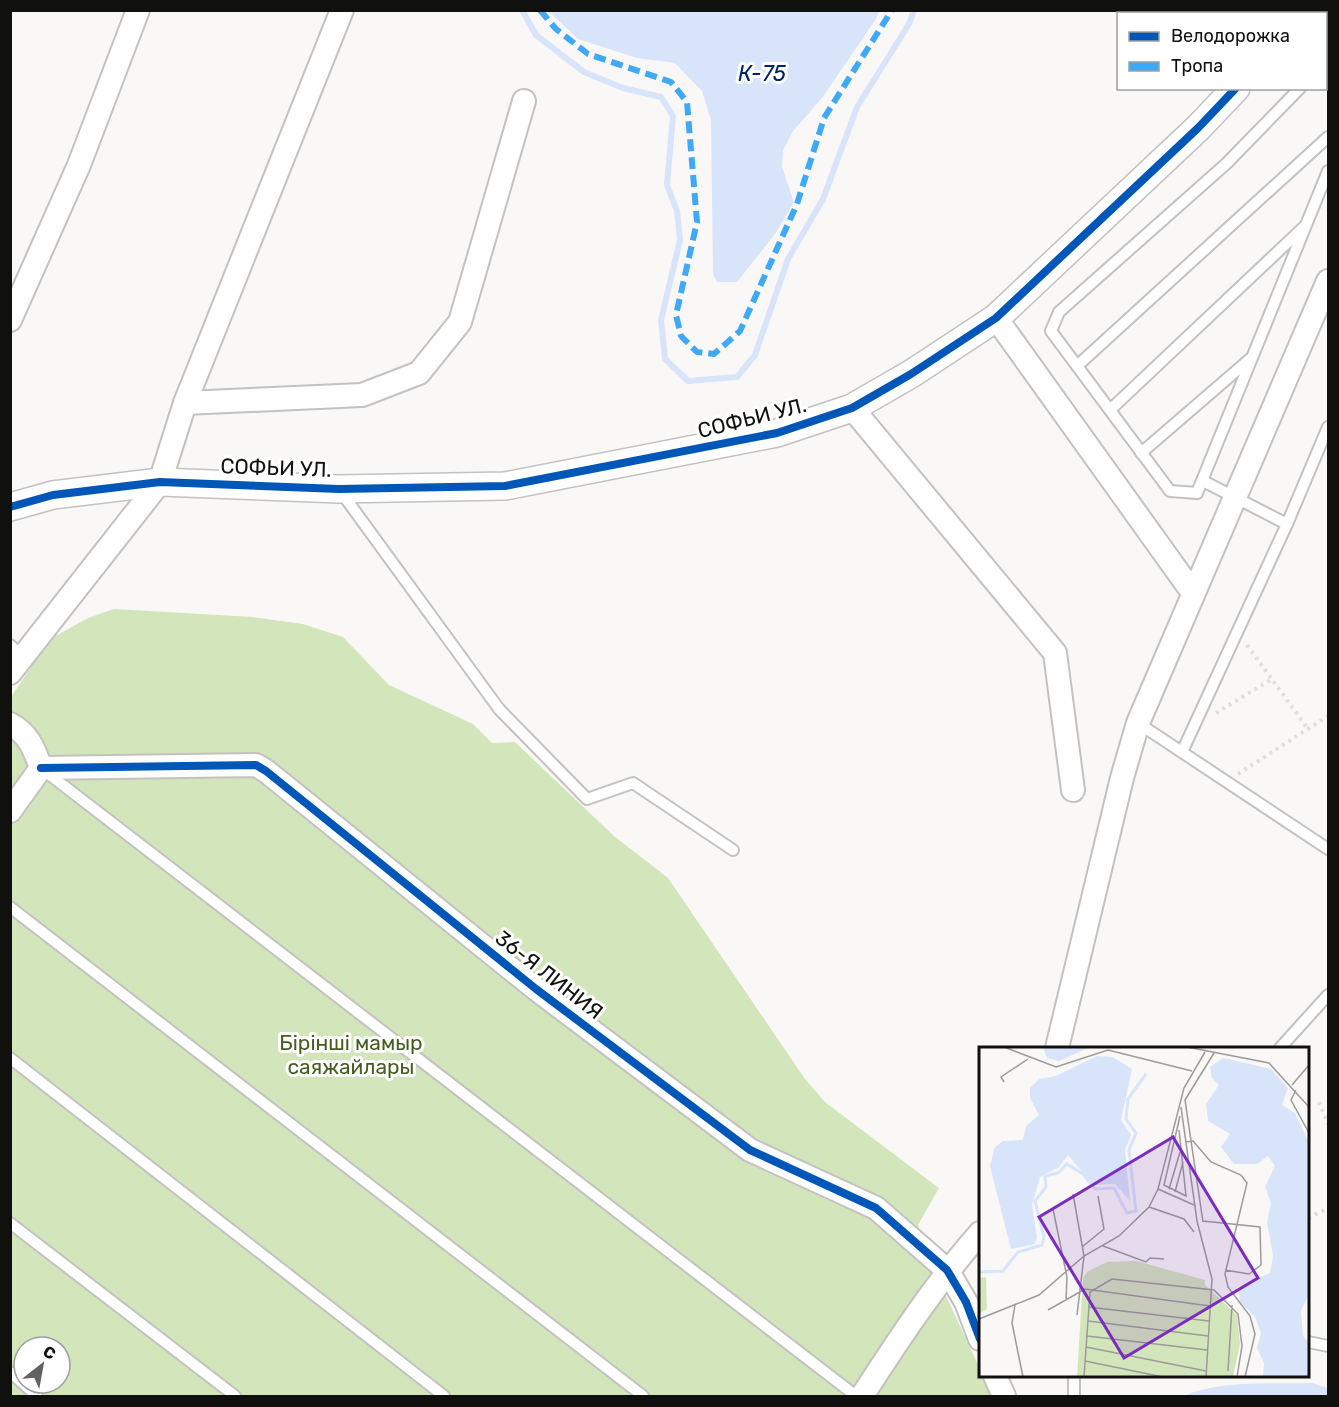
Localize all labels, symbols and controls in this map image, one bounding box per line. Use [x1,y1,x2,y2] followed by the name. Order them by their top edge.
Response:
[1117,12,1327,90] legend
[1171,25,1290,47] text: Велодорожка
[1171,55,1223,77] text: Тропа
[738,60,786,87] water label: К-75
[695,392,809,443] street label: СОФЬИ УЛ.
[220,453,332,482] street label: СОФЬИ УЛ.
[491,925,608,1024] street label: 36-Я ЛИНИЯ
[279,1030,423,1079] park label: Бірінші мамыр саяжайлары
[979,1047,1309,1377] inset map
[12,1335,72,1395] north arrow
[40,1342,59,1364] text: С

